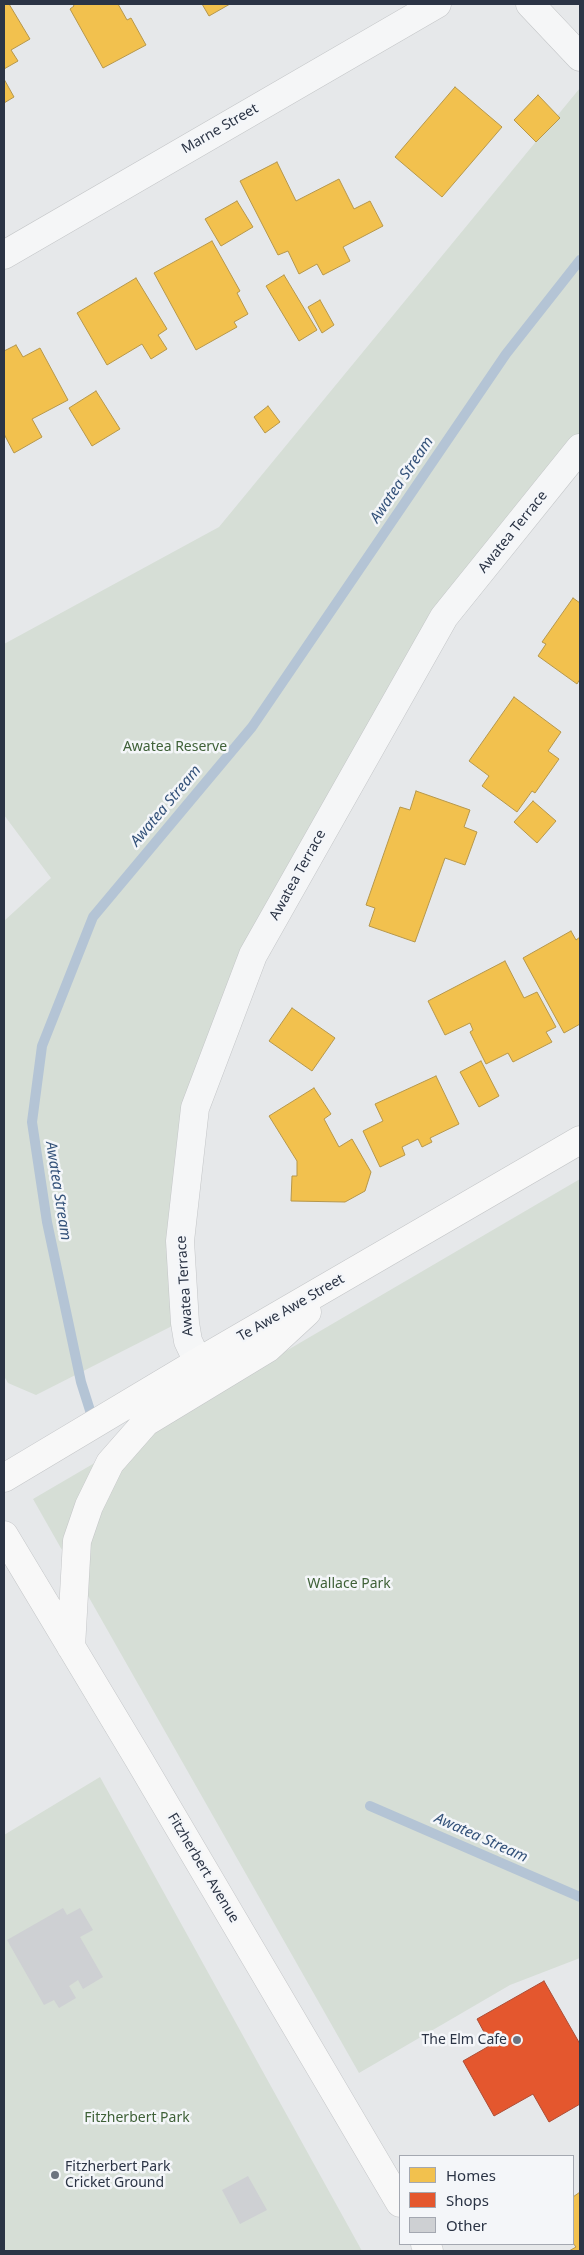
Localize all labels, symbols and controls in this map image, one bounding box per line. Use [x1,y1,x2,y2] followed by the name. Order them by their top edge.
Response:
[179,100,261,158] street label: Marne Street
[367,434,437,526] water label: Awatea Stream
[475,488,551,576] street label: Awatea Terrace
[123,739,227,755] park label: Awatea Reserve
[127,762,205,850] water label: Awatea Stream
[266,827,330,923] street label: Awatea Terrace
[41,1140,75,1242] water label: Awatea Stream
[173,1235,197,1337] street label: Awatea Terrace
[235,1271,347,1345] street label: Te Awe Awe Street
[307,1576,391,1592] park label: Wallace Park
[432,1809,530,1867] water label: Awatea Stream
[164,1810,242,1926] street label: Fitzherbert Avenue
[421,2032,507,2048] place label: The Elm Cafe
[511,2034,523,2046] marker: The Elm Cafe
[84,2110,190,2126] park label: Fitzherbert Park
[399,2155,574,2245] legend
[65,2159,170,2192] place label: Fitzherbert Park Cricket Ground
[446,2165,496,2185] text: Homes
[49,2169,61,2181] marker: Fitzherbert Park Cricket Ground
[446,2190,489,2210] text: Shops
[446,2215,487,2235] text: Other

